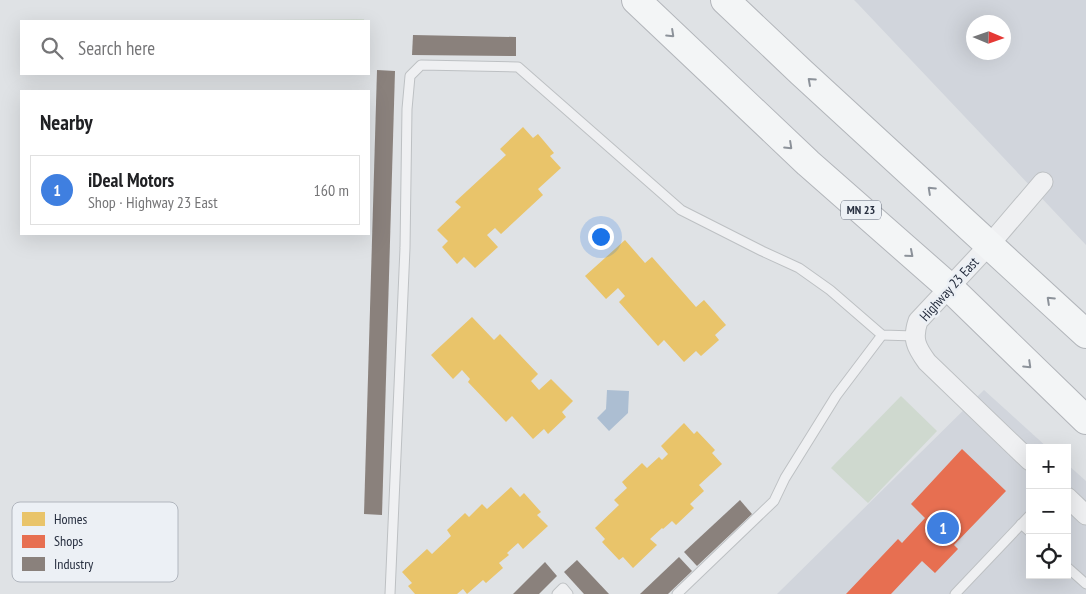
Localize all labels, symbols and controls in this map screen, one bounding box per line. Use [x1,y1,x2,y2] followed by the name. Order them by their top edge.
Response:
[966,15,1011,60] north arrow
[20,20,370,75] search box
[665,28,674,37] one-way arrow
[38,34,66,62] icon: search
[78,36,155,60] text: Search here
[807,78,816,87] one-way arrow
[40,109,93,136] text: Nearby
[783,140,792,149] one-way arrow
[88,168,174,192] text: iDeal Motors
[53,180,61,200] text: 1
[314,180,349,200] text: 160 m
[927,187,936,196] one-way arrow
[88,192,218,212] text: Shop · Highway 23 East
[841,200,881,220] road number: MN 23
[588,224,614,250] your location
[905,248,914,257] one-way arrow
[915,253,983,325] street label: Highway 23 East
[1047,297,1056,306] one-way arrow
[1023,359,1032,368] one-way arrow
[1026,444,1071,579] map controls
[1026,444,1071,489] button: +
[1026,489,1071,534] button: −
[12,502,178,582] legend
[927,509,959,547] pin: 1
[54,510,87,528] text: Homes
[54,532,83,550] text: Shops
[1026,534,1071,579] button: locate
[54,555,94,573] text: Industry

